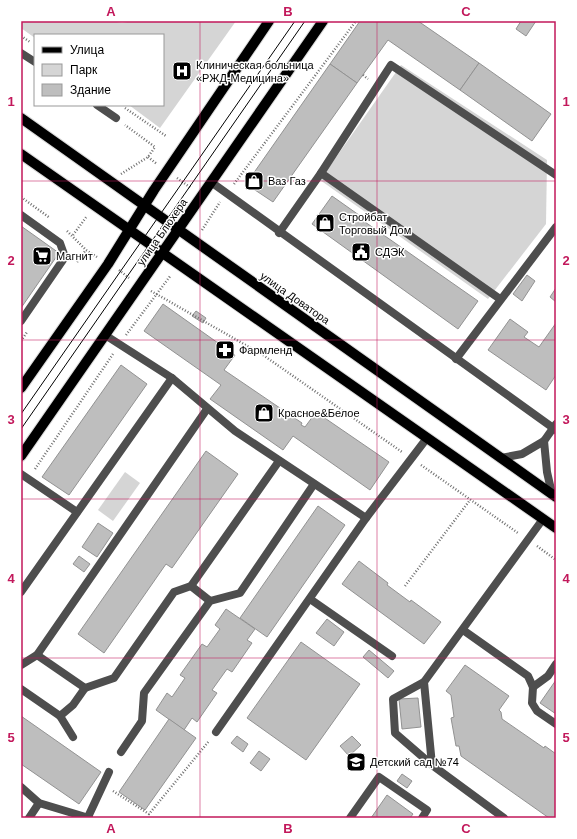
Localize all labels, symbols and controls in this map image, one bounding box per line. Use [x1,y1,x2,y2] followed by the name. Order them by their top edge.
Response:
[106,4,116,19] text: A
[283,4,293,19] text: B
[461,4,471,19] text: C
[34,34,164,106] legend
[70,43,104,57] text: Улица
[196,59,315,84] place label: Клиническая больница «РЖД-Медицина»
[171,60,193,82] hospital icon: Клиническая больница «РЖД-Медицина»
[70,63,98,77] text: Парк
[70,83,111,97] text: Здание
[7,94,15,109] text: 1
[562,94,570,109] text: 1
[243,170,265,192] shop icon: Ваз Газ
[268,175,306,187] place label: Ваз Газ
[135,196,190,268] street label: улица Блюхера
[339,211,411,236] place label: Стройбат Торговый Дом
[314,212,336,234] shop icon: Стройбат Торговый Дом
[350,241,372,263] public building icon: СДЭК
[31,245,53,267] supermarket icon: Магнит
[375,246,405,258] place label: СДЭК
[56,250,93,262] place label: Магнит
[7,253,15,268] text: 2
[562,253,570,268] text: 2
[258,270,333,327] street label: улица Доватора
[214,339,236,361] pharmacy icon: Фармленд
[239,344,293,356] place label: Фармленд
[253,402,275,424] shop icon: Красное&Белое
[278,407,360,419] place label: Красное&Белое
[7,412,15,427] text: 3
[562,412,570,427] text: 3
[7,571,15,586] text: 4
[562,571,570,586] text: 4
[7,730,15,745] text: 5
[562,730,570,745] text: 5
[345,751,367,773] school or university icon: Детский сад №74
[370,756,459,768] place label: Детский сад №74
[106,821,116,836] text: A
[283,821,293,836] text: B
[461,821,471,836] text: C

